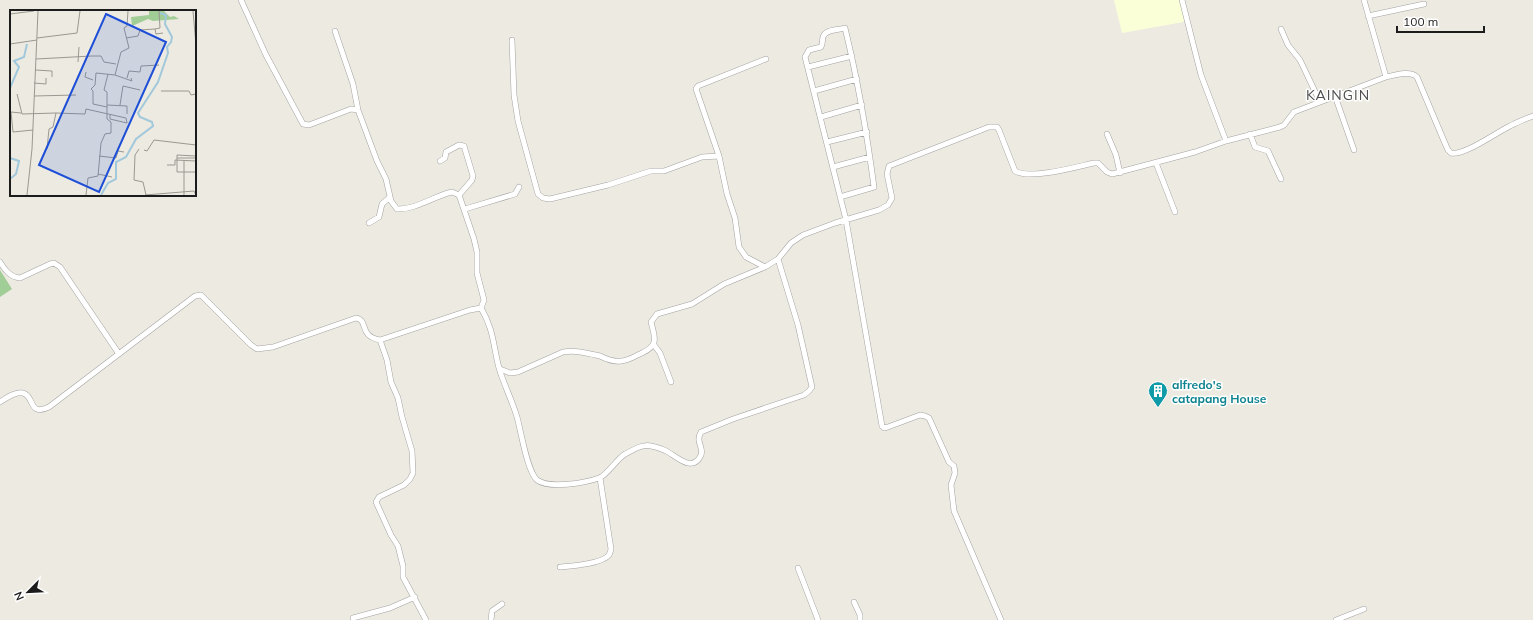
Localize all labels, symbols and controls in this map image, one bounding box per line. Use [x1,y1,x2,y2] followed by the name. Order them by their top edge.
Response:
[1397,8,1484,34] scale bar
[10,10,196,196] inset map
[1403,14,1438,29] text: 100 m
[1306,86,1370,104] district label: KAINGIN
[1172,377,1267,406] place label: alfredo's catapang House
[1147,380,1169,408] building icon: alfredo's catapang House
[8,572,48,612] north arrow
[11,589,27,603] text: N

